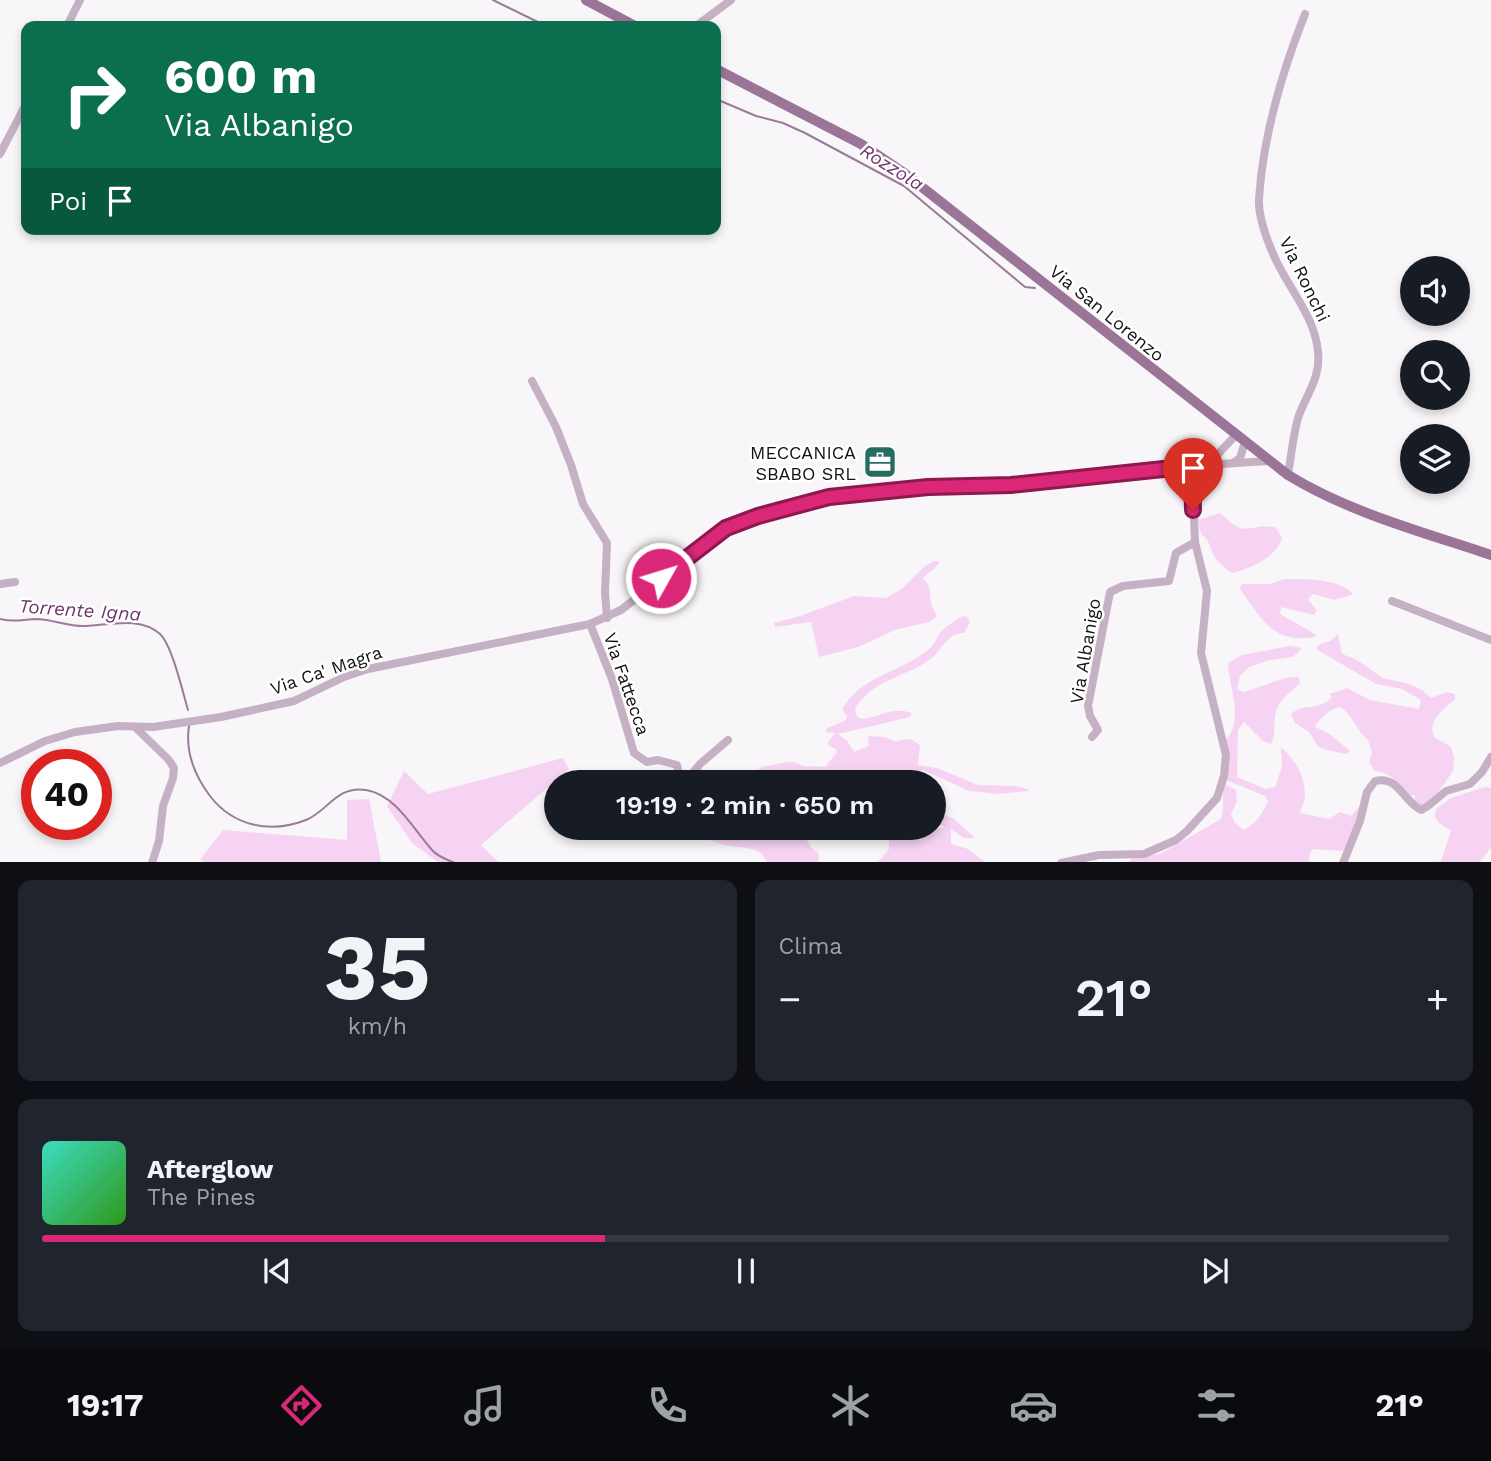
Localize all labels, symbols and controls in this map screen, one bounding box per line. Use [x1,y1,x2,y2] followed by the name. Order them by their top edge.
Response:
[164,47,317,105] text: 600 m
[49,49,140,140] icon: right
[164,106,354,144] text: Via Albanigo
[856,139,928,196] water label: Rozzola
[101,182,139,220] icon: arrive
[49,186,87,216] text: Poi
[1275,233,1335,325] street label: Via Ronchi
[1400,256,1470,494] map controls
[1400,256,1470,326] button: sound
[1045,260,1169,366] street label: Via San Lorenzo
[1400,340,1470,410] button: search
[1400,424,1470,494] button: layers
[1163,438,1223,510] pin
[750,442,856,484] place label: MECCANICA SBABO SRL
[861,443,899,481] office icon: MECCANICA SBABO SRL
[1174,449,1212,487] icon: arrive
[624,541,698,615] position arrow
[18,594,142,626] water label: Torrente Igna
[1065,597,1105,705] street label: Via Albanigo
[600,630,654,738] street label: Via Fattecca
[267,641,385,699] street label: Via Ca' Magra
[21,749,112,840] speed limit sign: 40
[616,790,874,820] text: 19:19 · 2 min · 650 m
[324,914,431,1021] text: 35
[779,933,842,960] text: Clima
[1075,968,1152,1029] text: 21°
[779,977,801,1021] text: −
[1426,977,1449,1021] text: +
[348,1013,407,1040] text: km/h
[147,1154,273,1184] text: Afterglow
[147,1184,256,1211] text: The Pines
[258,1252,296,1290] icon: previous
[727,1252,765,1290] icon: pause
[1196,1252,1234,1290] icon: next
[277,1381,326,1430] icon: directions
[460,1381,509,1430] icon: music
[643,1381,692,1430] icon: phone
[826,1381,875,1430] icon: climate
[1009,1381,1058,1430] icon: car
[1192,1381,1241,1430] icon: filters
[67,1386,143,1424] text: 19:17
[1375,1386,1424,1424] text: 21°

